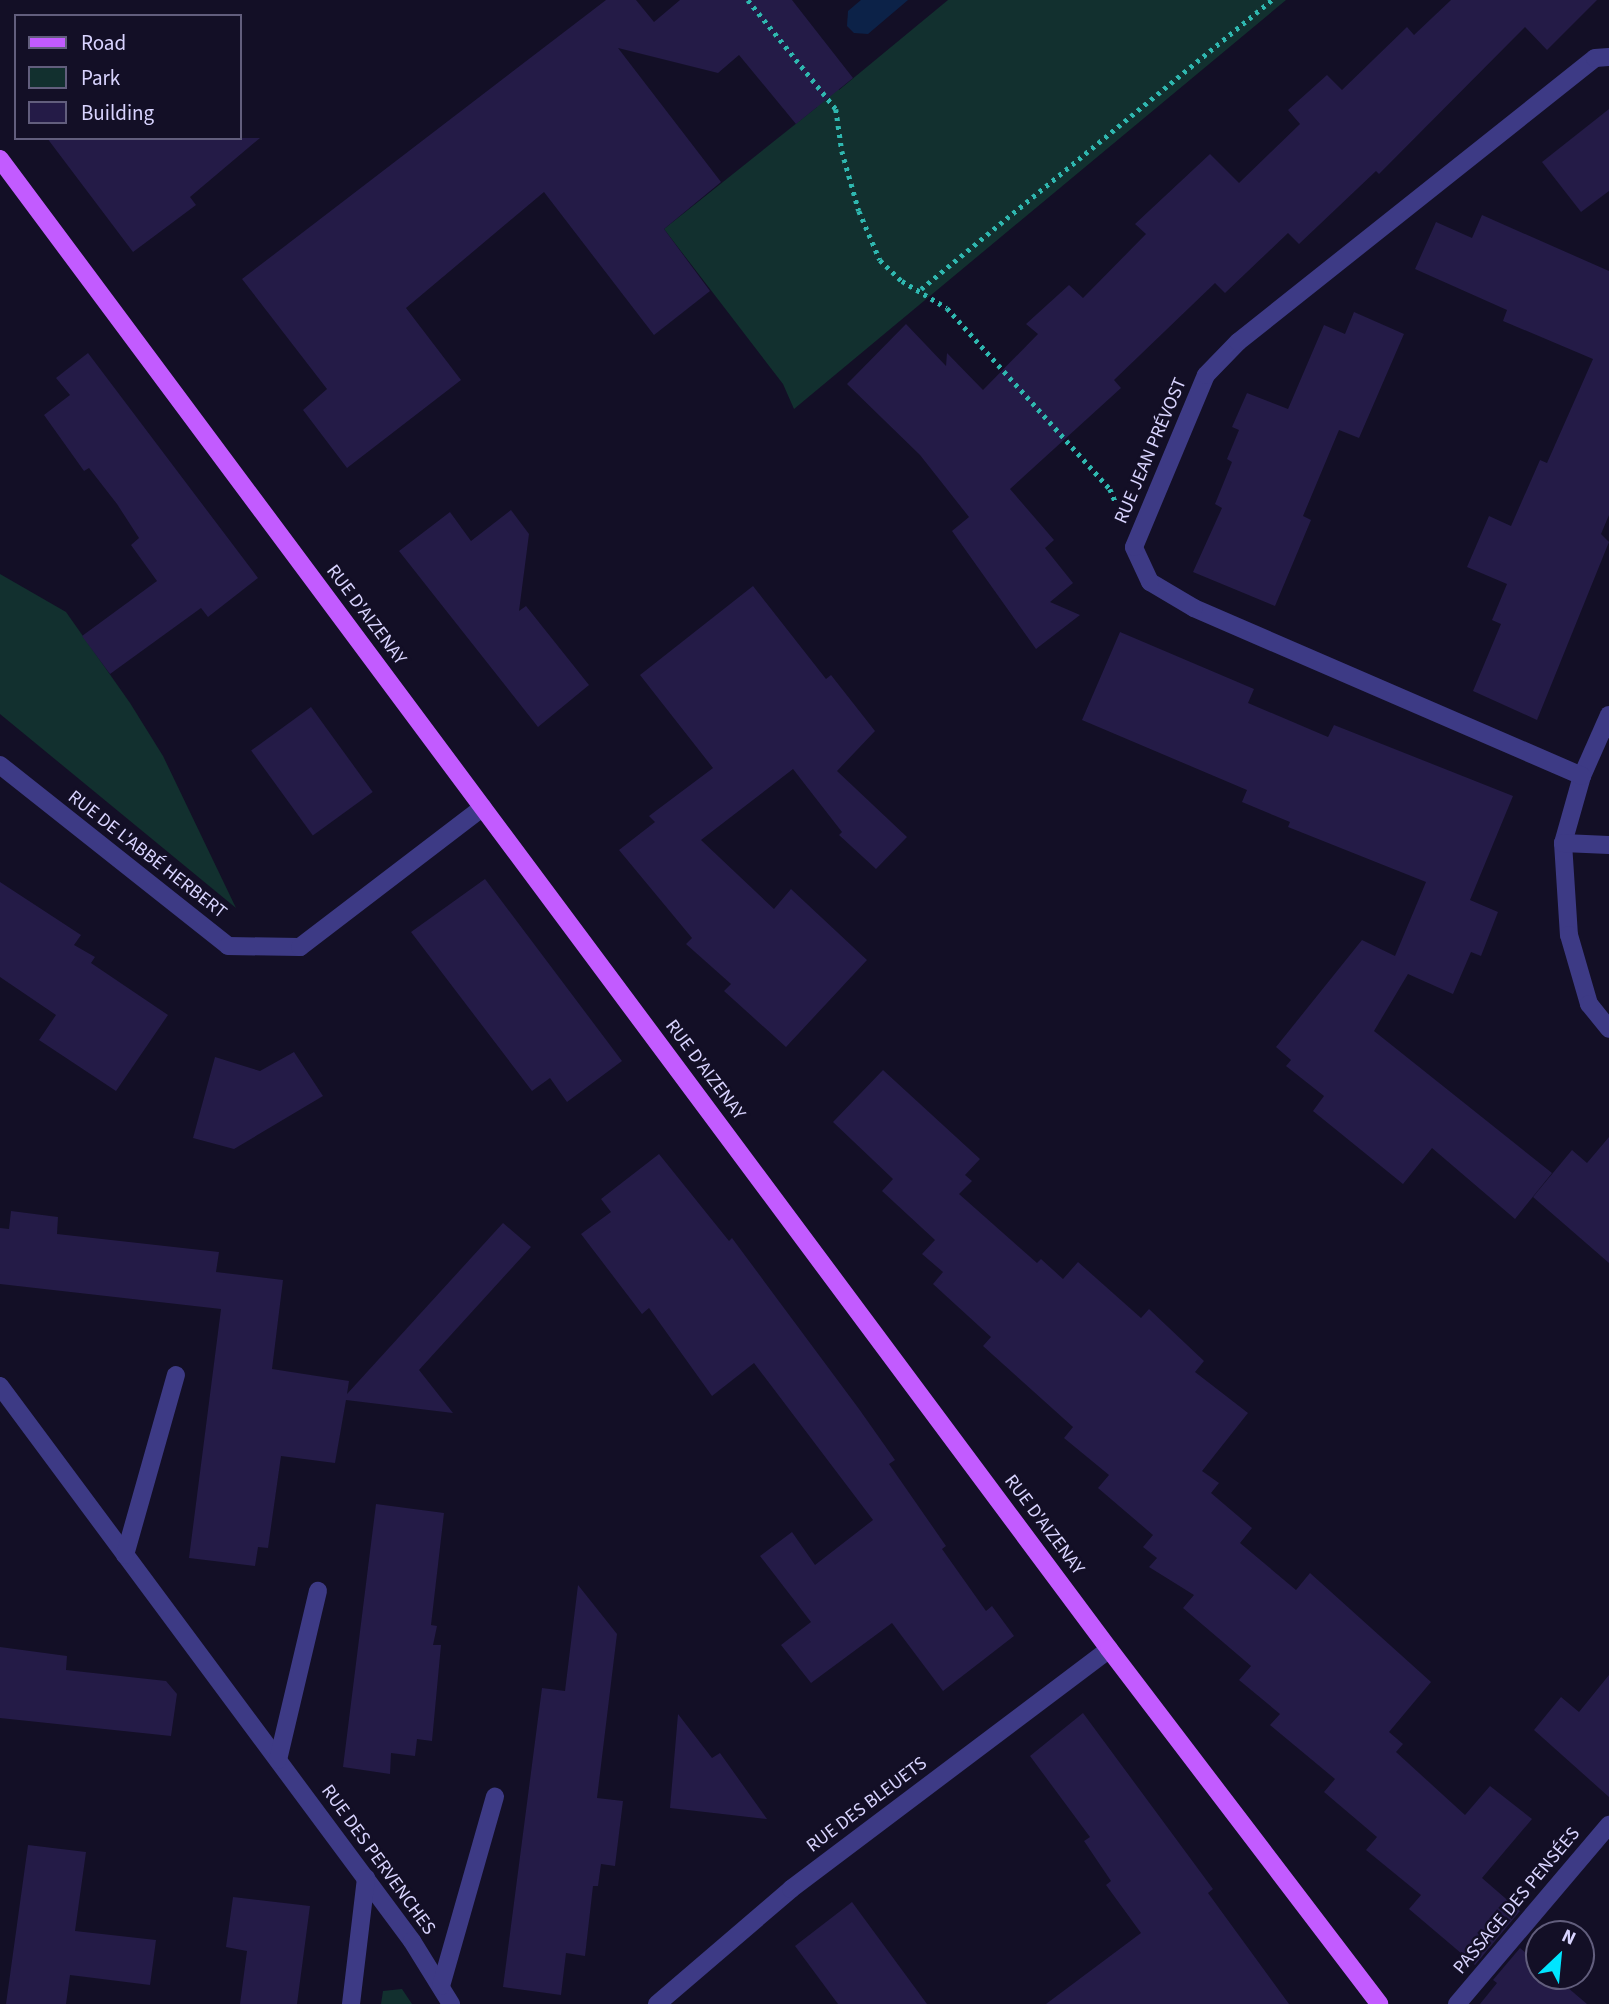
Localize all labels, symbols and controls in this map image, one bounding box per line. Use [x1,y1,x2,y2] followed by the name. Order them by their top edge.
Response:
[14,14,242,140] legend
[81,28,126,58] text: Road
[81,63,120,93] text: Park
[81,98,154,128] text: Building
[1110,375,1192,527] street label: RUE JEAN PRÉVOST
[321,561,411,669] street label: RUE D'AIZENAY
[63,786,231,924] street label: RUE DE L'ABBÉ HERBERT
[660,1016,750,1124] street label: RUE D'AIZENAY
[999,1471,1089,1579] street label: RUE D'AIZENAY
[802,1752,932,1858] street label: RUE DES BLEUETS
[316,1781,440,1939] street label: RUE DES PERVENCHES
[1449,1823,1585,1979] street label: PASSAGE DES PENSÉES
[1525,1920,1595,1990] north arrow

